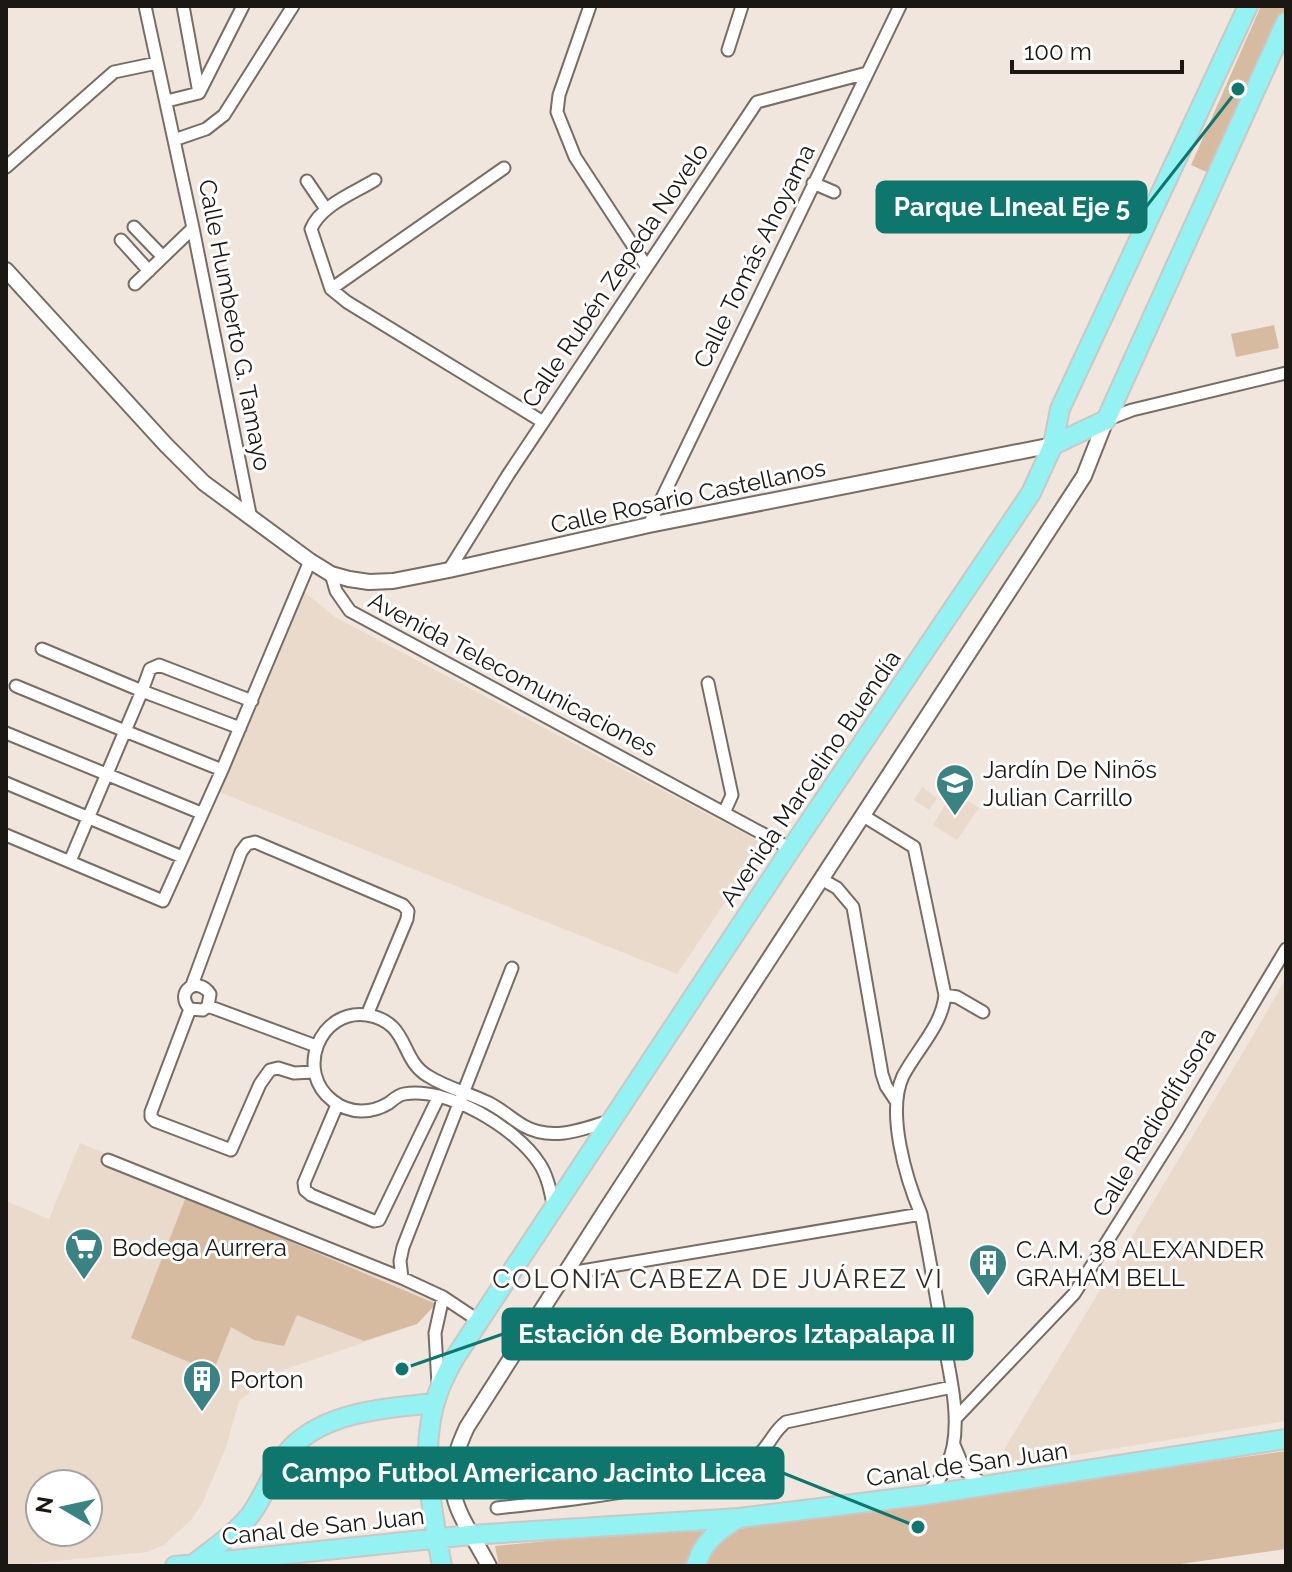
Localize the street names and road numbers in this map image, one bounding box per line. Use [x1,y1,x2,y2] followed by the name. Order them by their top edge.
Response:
[516,137,714,413] street label: Calle Rubén Zepeda Novelo
[687,139,821,373] street label: Calle Tomás Ahoyama
[192,177,278,473] street label: Calle Humberto G. Tamayo
[548,453,828,539] street label: Calle Rosario Castellanos
[364,585,662,763] street label: Avenida Telecomunicaciones
[714,645,906,911] street label: Avenida Marcelino Buendía
[1086,1022,1222,1222] street label: Calle Radiodifusora
[864,1435,1070,1493] street label: Canal de San Juan
[220,1501,426,1551] street label: Canal de San Juan

